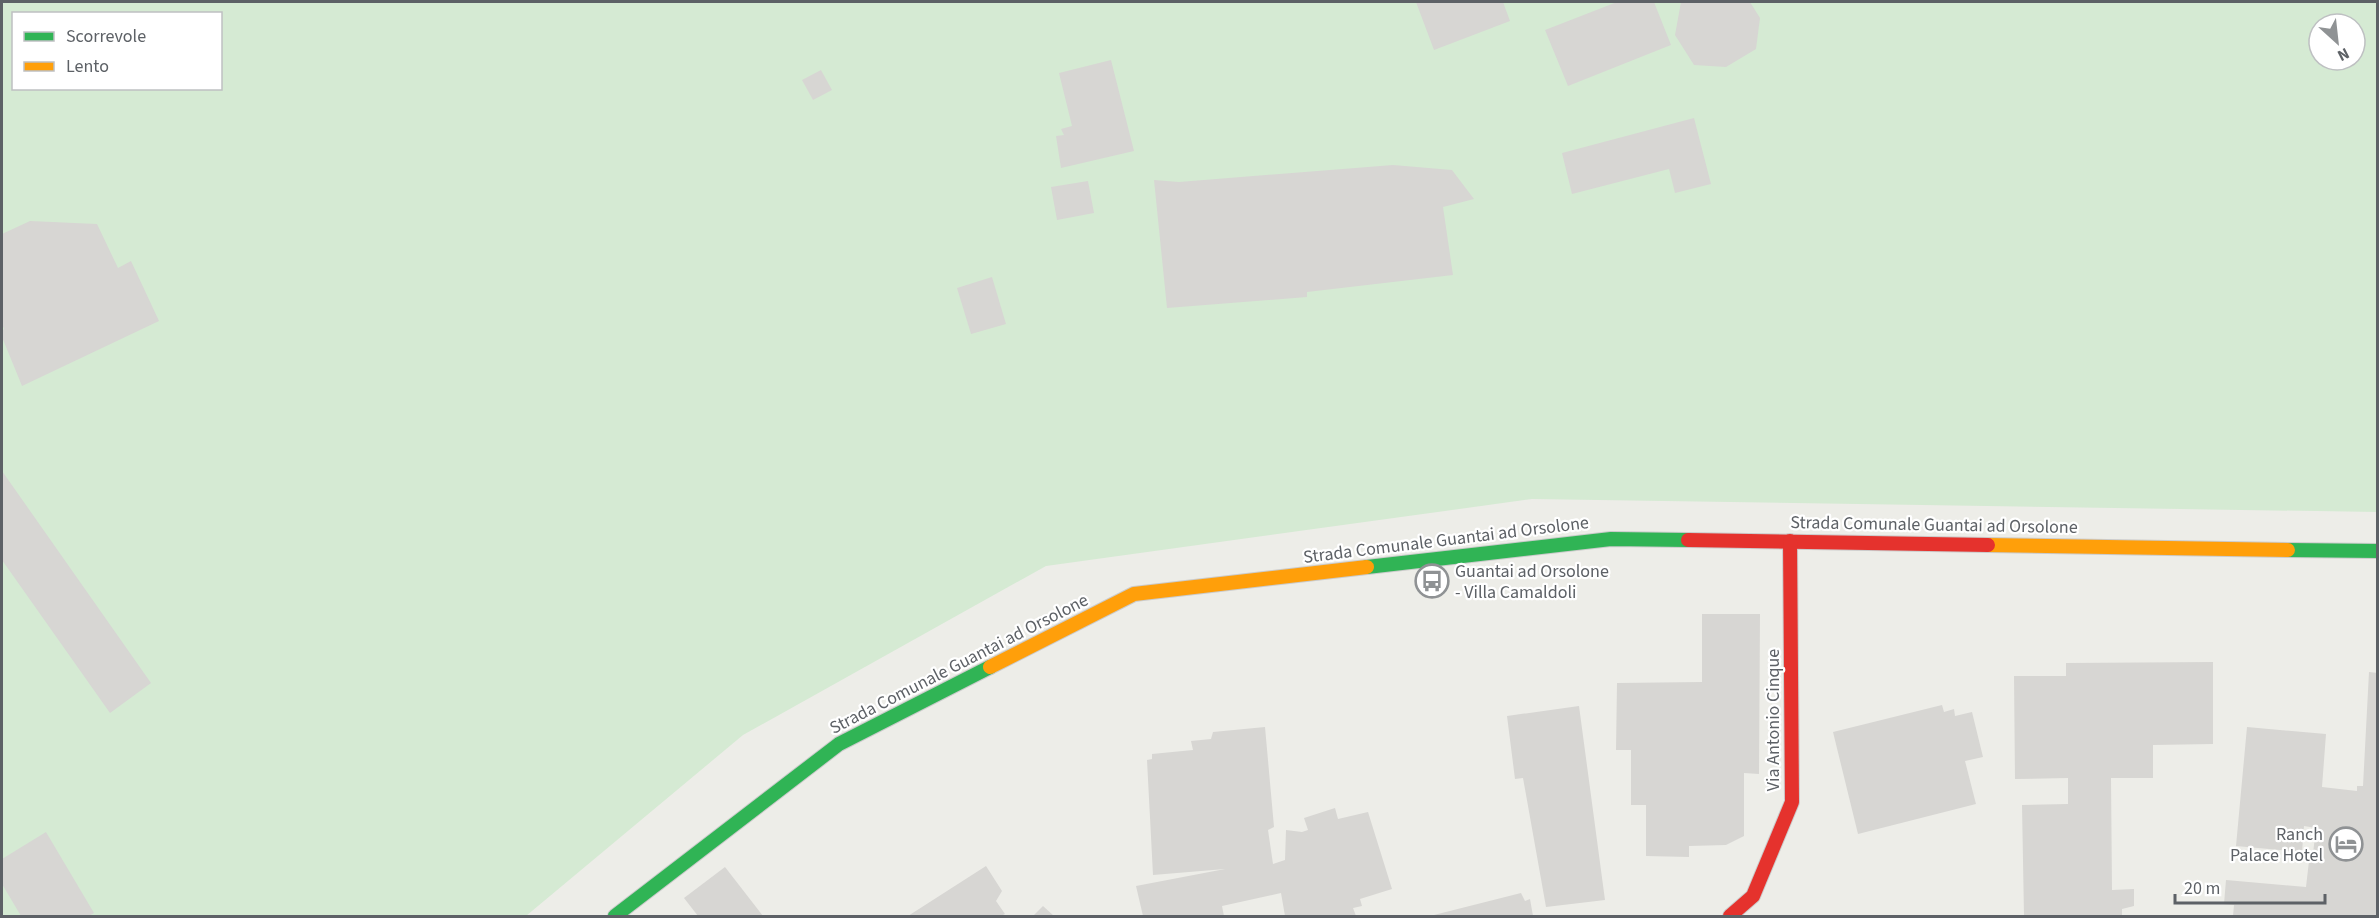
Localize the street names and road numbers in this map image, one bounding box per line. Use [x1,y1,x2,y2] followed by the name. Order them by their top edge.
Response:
[1302,510,1590,570] street label: Strada Comunale Guantai ad Orsolone
[1790,510,2078,540] street label: Strada Comunale Guantai ad Orsolone
[825,588,1093,740] street label: Strada Comunale Guantai ad Orsolone
[1761,649,1786,791] street label: Via Antonio Cinque

